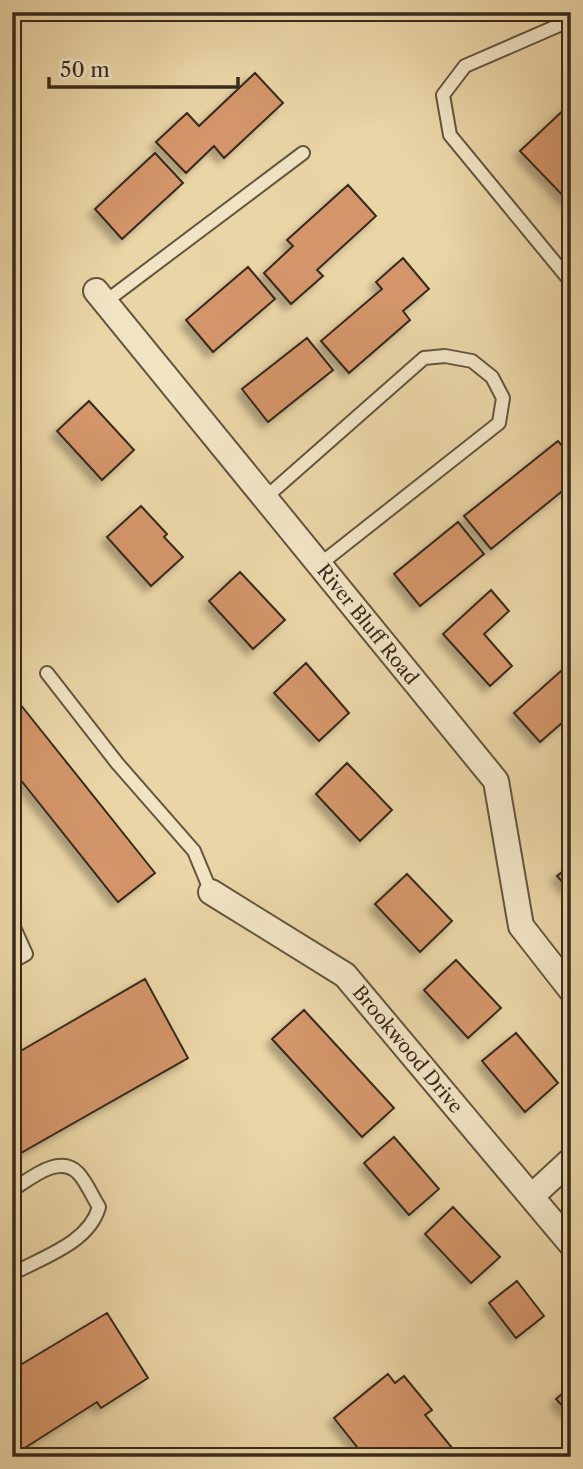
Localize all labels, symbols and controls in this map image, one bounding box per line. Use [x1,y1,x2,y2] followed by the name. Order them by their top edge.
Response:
[49,46,238,90] scale bar
[60,57,110,82] text: 50 m
[312,560,423,689] street label: River Bluff Road
[348,981,468,1118] street label: Brookwood Drive

